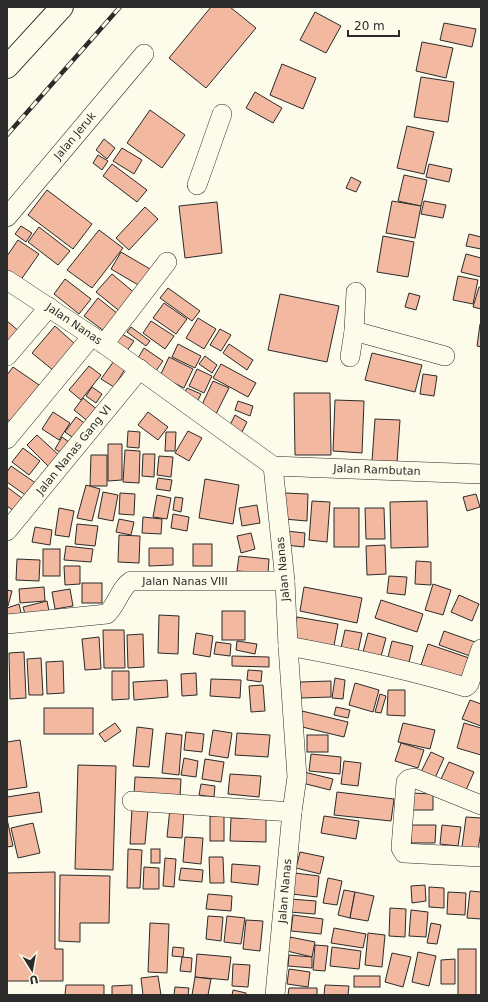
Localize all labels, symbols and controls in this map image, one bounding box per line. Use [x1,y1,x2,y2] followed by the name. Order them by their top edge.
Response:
[348,12,399,38] scale bar
[354,19,385,33] text: 20 m
[51,109,99,163] street label: Jalan Jeruk
[43,300,105,348] street label: Jalan Nanas
[33,403,114,498] street label: Jalan Nanas Gang VI
[332,462,421,478] street label: Jalan Rambutan
[274,536,292,603] street label: Jalan Nanas
[141,575,228,588] street label: Jalan Nanas VIII
[276,858,294,925] street label: Jalan Nanas
[12,950,52,990] north arrow
[28,972,39,987] text: U

